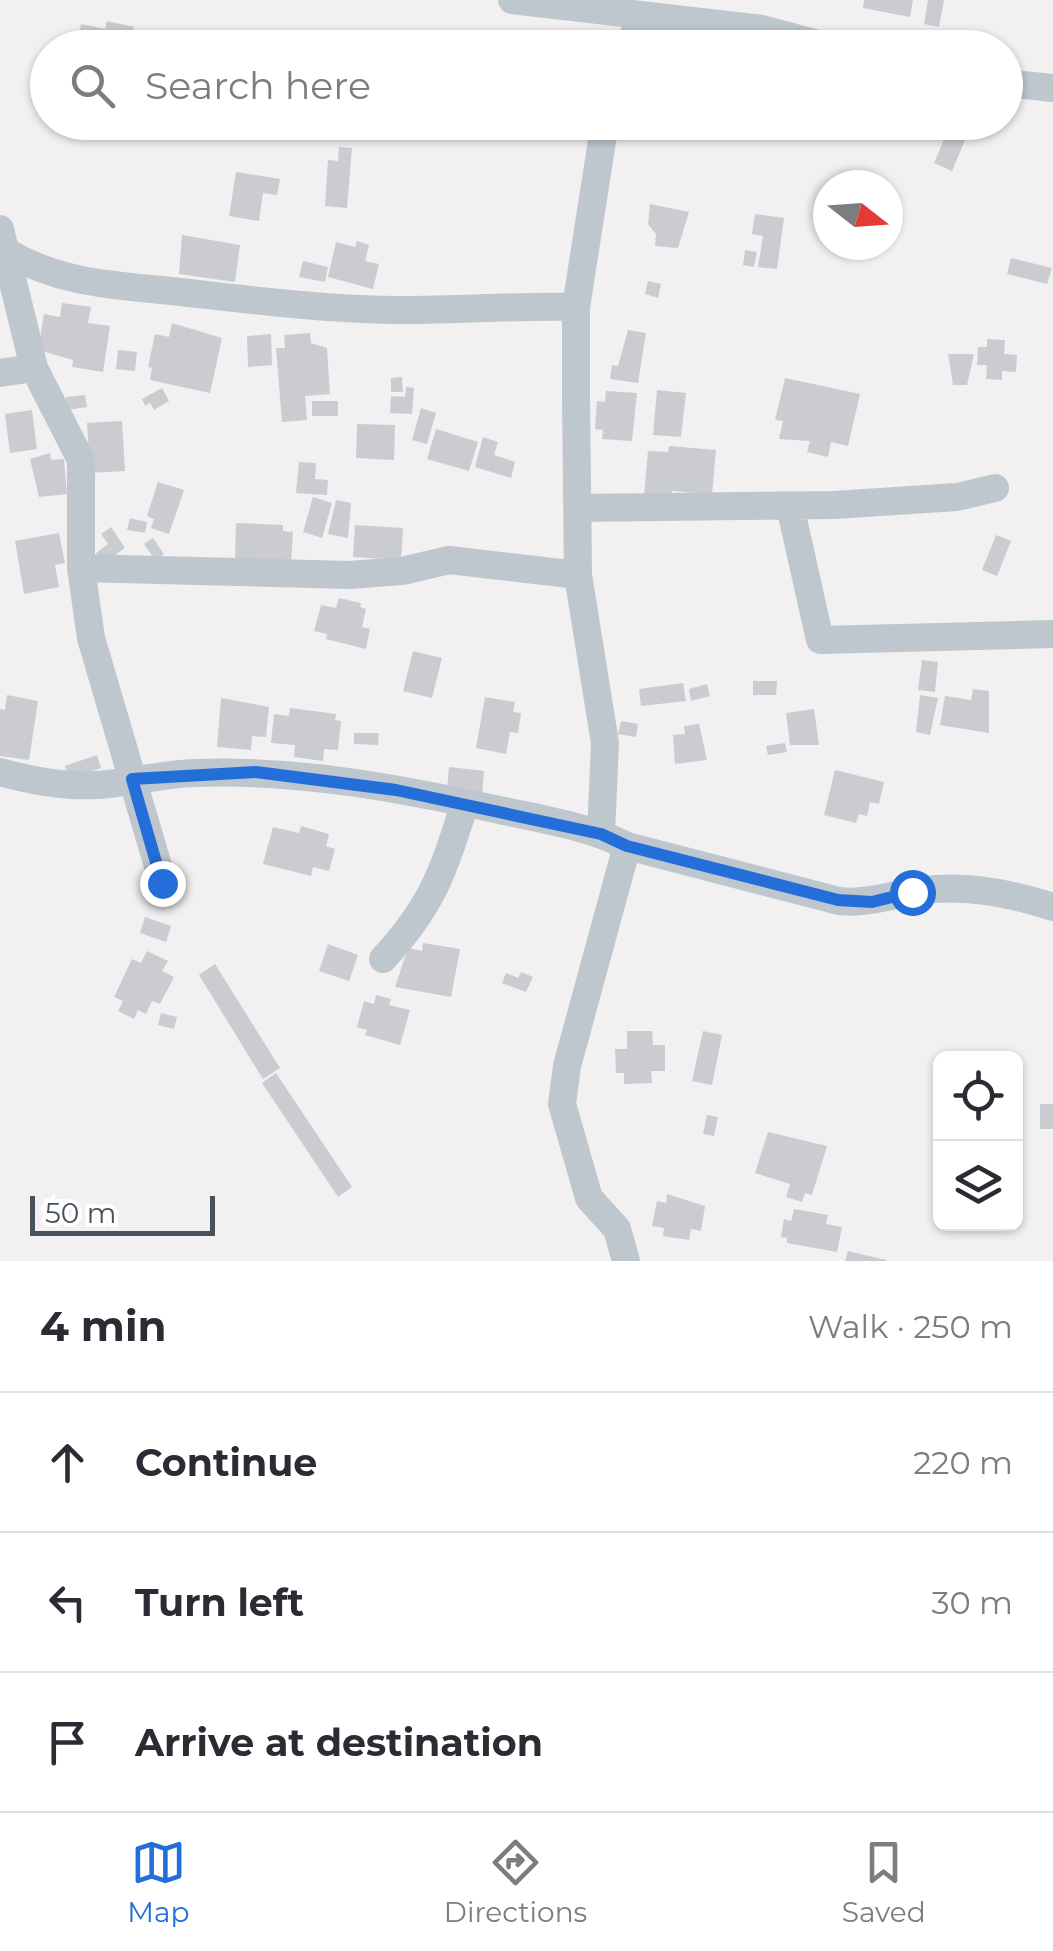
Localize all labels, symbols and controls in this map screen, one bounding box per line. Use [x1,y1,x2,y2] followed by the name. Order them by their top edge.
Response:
[30,30,1023,140] search box
[65,58,120,113] icon: search
[145,62,371,109] text: Search here
[813,170,903,260] north arrow
[140,861,186,907] route end
[890,870,936,916] route start
[933,1051,1023,1231] map controls
[933,1051,1023,1141] button: locate
[933,1141,1023,1231] button: layers
[30,1191,215,1236] scale bar
[45,1196,116,1230] text: 50 m
[40,1300,167,1352] text: 4 min
[808,1307,1013,1346] text: Walk · 250 m
[40,1435,95,1490] icon: ahead
[135,1439,317,1486] text: Continue
[913,1443,1013,1482] text: 220 m
[40,1575,95,1630] icon: left
[135,1579,304,1626] text: Turn left
[931,1583,1013,1622] text: 30 m
[40,1715,95,1770] icon: arrive
[135,1719,543,1766] text: Arrive at destination
[127,1835,189,1929] tab: Map
[444,1835,587,1929] tab: Directions
[842,1835,926,1929] tab: Saved

